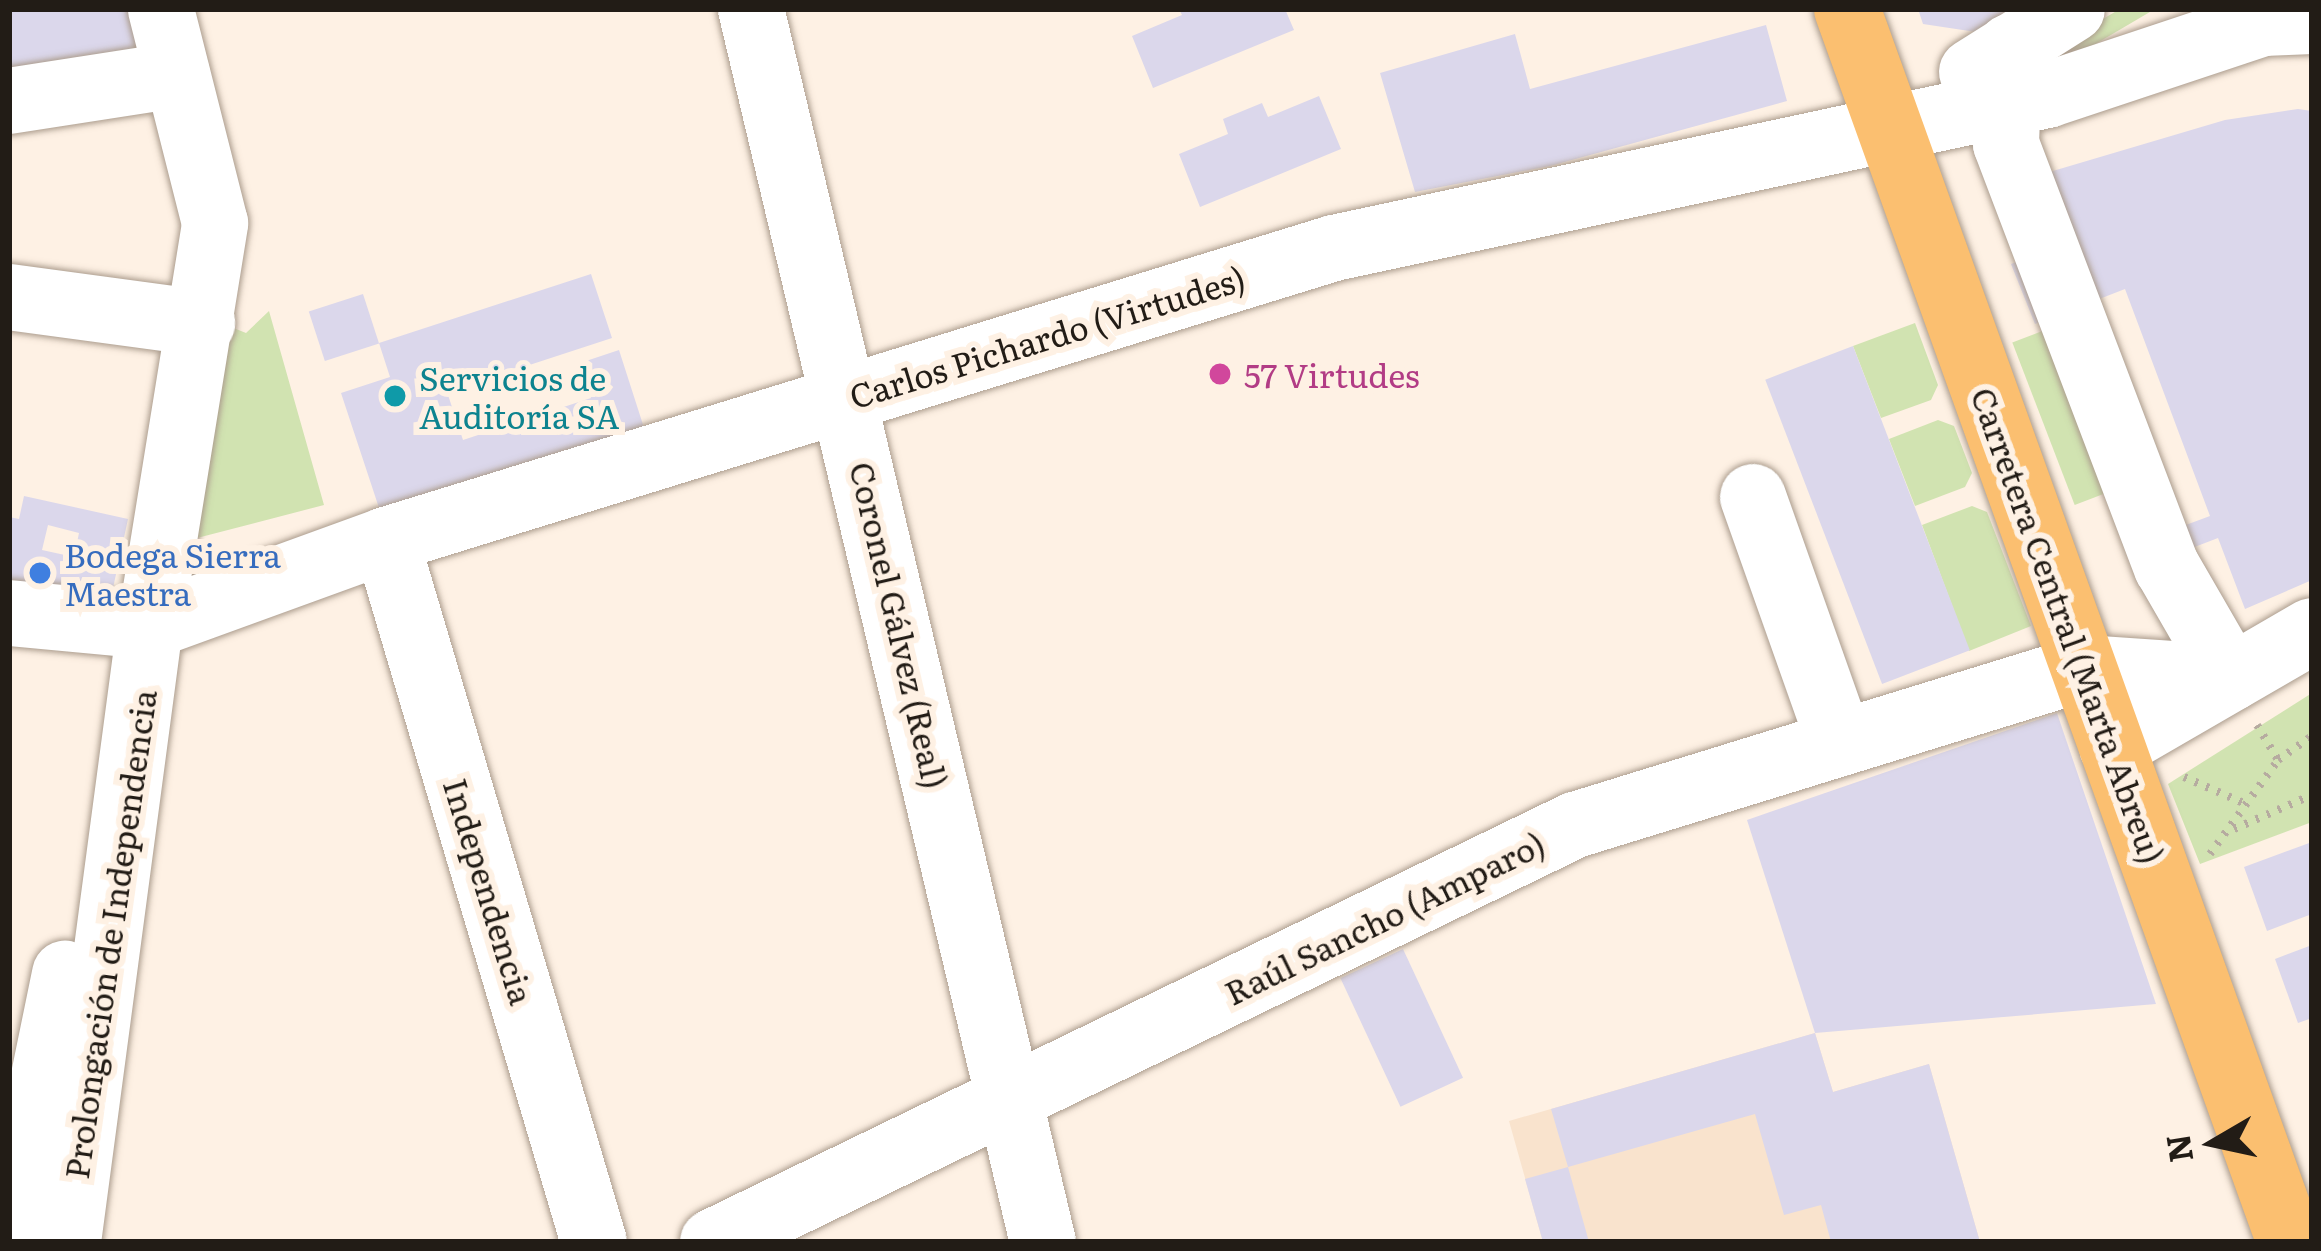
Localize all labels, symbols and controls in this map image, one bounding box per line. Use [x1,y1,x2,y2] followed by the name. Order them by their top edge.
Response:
[844,257,1250,415] street label: Carlos Pichardo (Virtudes)
[1244,354,1420,394] place label: 57 Virtudes
[419,357,620,435] place label: Servicios de Auditoría SA
[1207,361,1233,387] marker: 57 Virtudes
[1964,382,2174,868] street label: Carretera Central (Marta Abreu)
[382,383,408,409] marker: Servicios de Auditoría SA
[843,458,957,792] street label: Coronel Gálvez (Real)
[64,534,281,612] place label: Bodega Sierra Maestra
[27,560,53,586] marker: Bodega Sierra Maestra
[55,687,163,1181] street label: Prolongación de Independencia
[437,773,543,1009] street label: Independencia
[1218,822,1550,1012] street label: Raúl Sancho (Amparo)
[2153,1083,2273,1203] north arrow
[2151,1131,2203,1166] text: N

